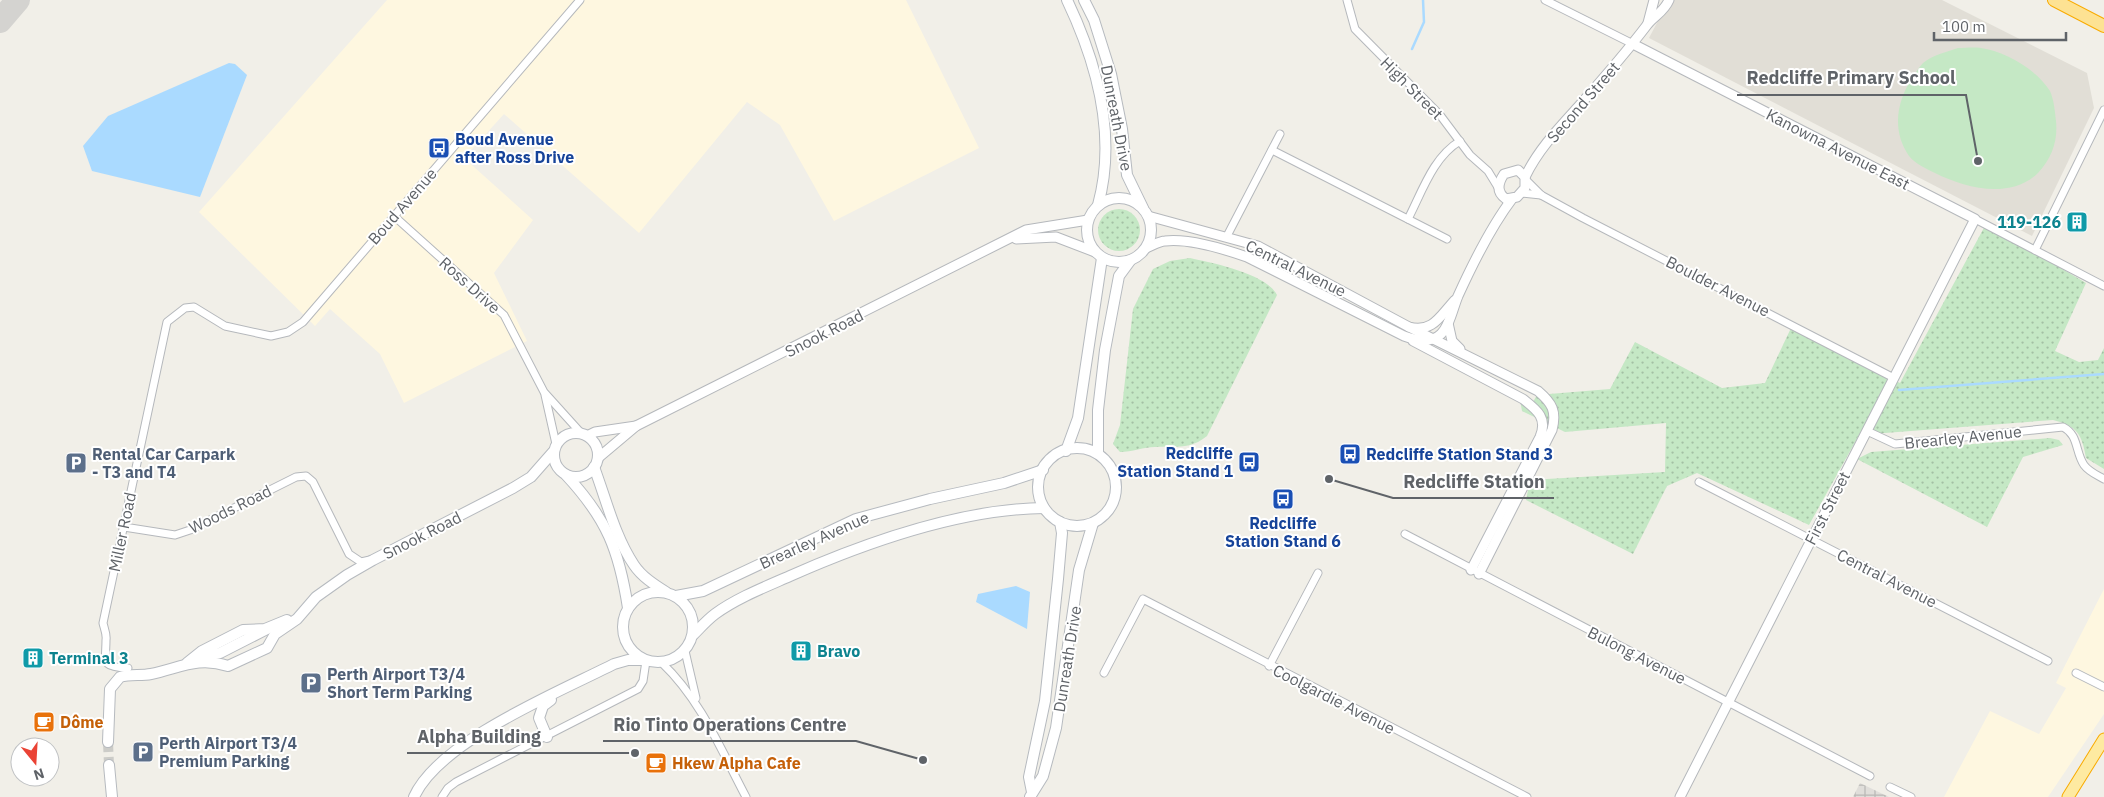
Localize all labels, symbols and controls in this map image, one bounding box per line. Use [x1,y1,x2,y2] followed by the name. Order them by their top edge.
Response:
[1934,10,2066,42] scale bar
[1942,17,1986,36] text: 100 m
[1376,52,1448,124] street label: High Street
[1542,57,1624,147] street label: Second Street
[1737,62,1966,95] callout: Redcliffe Primary School
[1097,63,1137,173] street label: Dunreath Drive
[1747,66,1956,89] text: Redcliffe Primary School
[1763,104,1913,194] street label: Kanowna Avenue East
[455,129,574,167] place label: Boud Avenue after Ross Drive
[427,136,451,160] bus stop icon: Boud Avenue after Ross Drive
[363,163,441,248] street label: Boud Avenue
[2065,210,2089,234] building icon: 119-126
[1997,212,2061,232] place label: 119-126
[1242,235,1350,301] street label: Central Avenue
[1663,251,1774,321] street label: Boulder Avenue
[435,252,505,318] street label: Ross Drive
[781,305,867,361] street label: Snook Road
[1903,421,2023,453] street label: Brearley Avenue
[1338,442,1362,466] bus stop icon: Redcliffe Station Stand 3
[1117,443,1233,481] place label: Redcliffe Station Stand 1
[92,444,236,482] place label: Rental Car Carpark - T3 and T4
[1366,444,1553,464] place label: Redcliffe Station Stand 3
[1237,450,1261,474] bus stop icon: Redcliffe Station Stand 1
[64,451,88,475] parking icon: Rental Car Carpark - T3 and T4
[1393,465,1554,498] callout: Redcliffe Station
[1800,468,1854,548] street label: First Street
[1403,470,1545,493] text: Redcliffe Station
[185,480,275,538] street label: Woods Road
[1271,487,1295,511] bus stop icon: Redcliffe Station Stand 6
[104,490,140,574] street label: Miller Road
[379,507,465,563] street label: Snook Road
[756,507,872,573] street label: Brearley Avenue
[1225,513,1341,551] place label: Redcliffe Station Stand 6
[1834,544,1940,612] street label: Central Avenue
[1049,604,1085,714] street label: Dunreath Drive
[1585,622,1690,688] street label: Bulong Avenue
[789,639,813,663] building icon: Bravo
[817,641,860,661] place label: Bravo
[21,646,45,670] building icon: Terminal 3
[49,648,129,668] place label: Terminal 3
[1270,660,1399,738] street label: Coolgardie Avenue
[327,664,472,702] place label: Perth Airport T3/4 Short Term Parking
[299,671,323,695] parking icon: Perth Airport T3/4 Short Term Parking
[603,708,856,741] callout: Rio Tinto Operations Centre
[32,710,56,734] cafe icon: Dôme
[60,712,103,732] place label: Dôme
[613,713,847,736] text: Rio Tinto Operations Centre
[407,720,551,753] callout: Alpha Building
[417,725,541,748] text: Alpha Building
[159,733,298,771] place label: Perth Airport T3/4 Premium Parking
[10,737,60,787] north arrow
[131,740,155,764] parking icon: Perth Airport T3/4 Premium Parking
[644,751,668,775] cafe icon: Hkew Alpha Cafe
[672,753,801,773] place label: Hkew Alpha Cafe
[31,764,47,784] text: N

